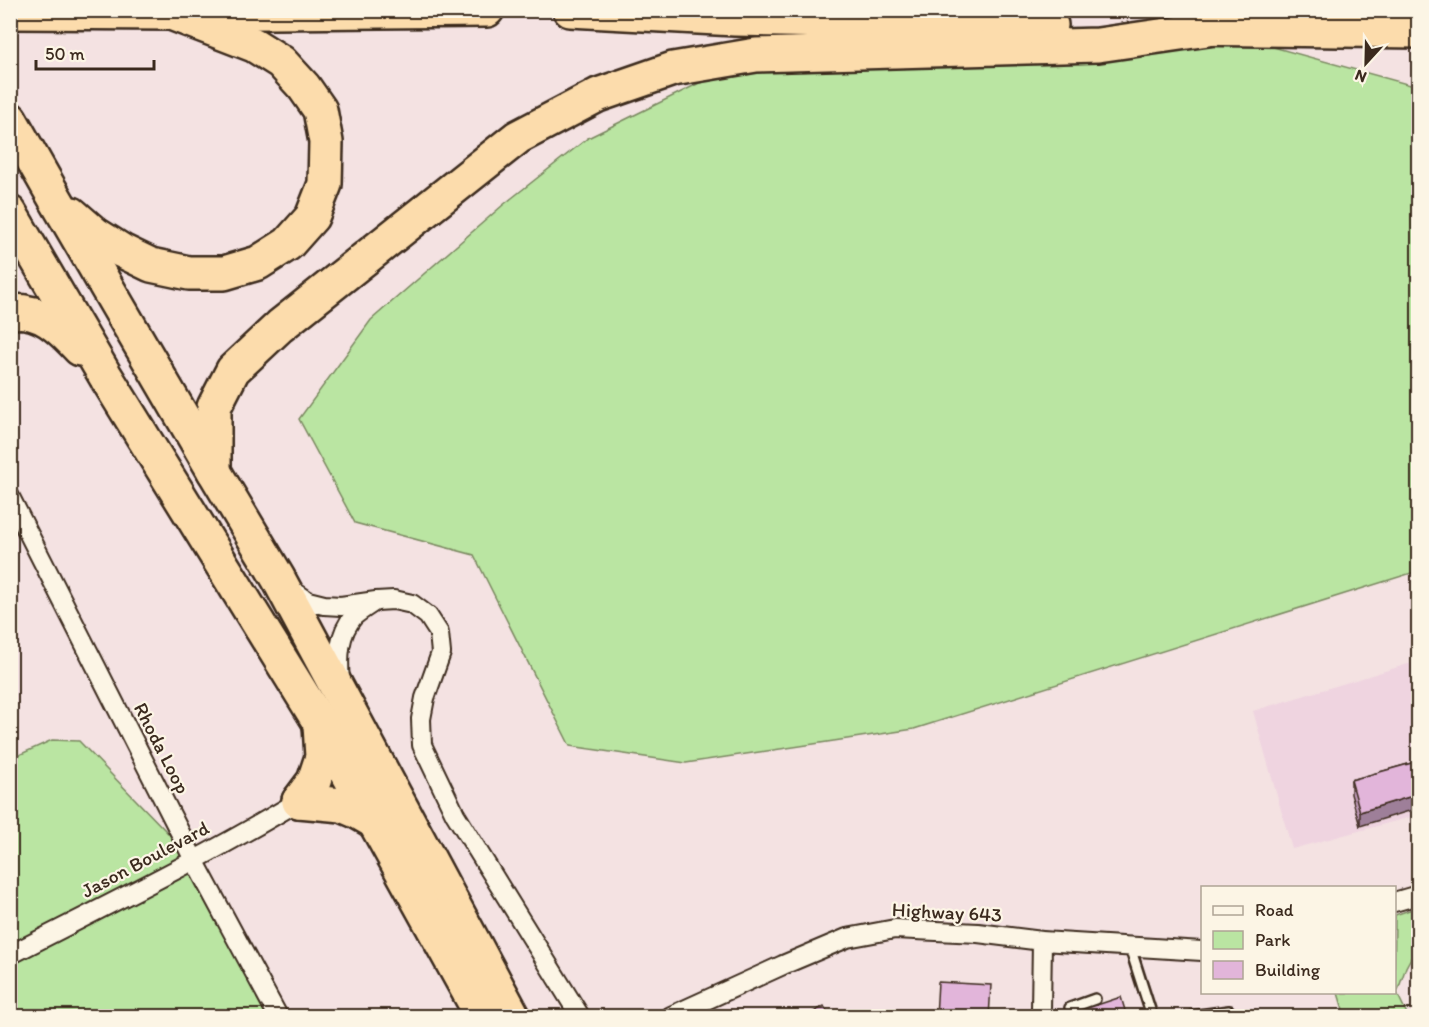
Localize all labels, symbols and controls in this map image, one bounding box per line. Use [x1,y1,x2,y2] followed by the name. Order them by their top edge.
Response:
[36,33,154,71] scale bar
[1336,33,1396,93] north arrow
[45,43,85,65] text: 50 m
[1352,66,1369,87] text: N
[129,698,195,798] street label: Rhoda Loop
[77,815,213,903] street label: Jason Boulevard
[1201,886,1396,994] legend
[891,897,1003,927] street label: Highway 643
[1255,899,1294,921] text: Road
[1255,929,1290,951] text: Park
[1255,959,1321,981] text: Building

